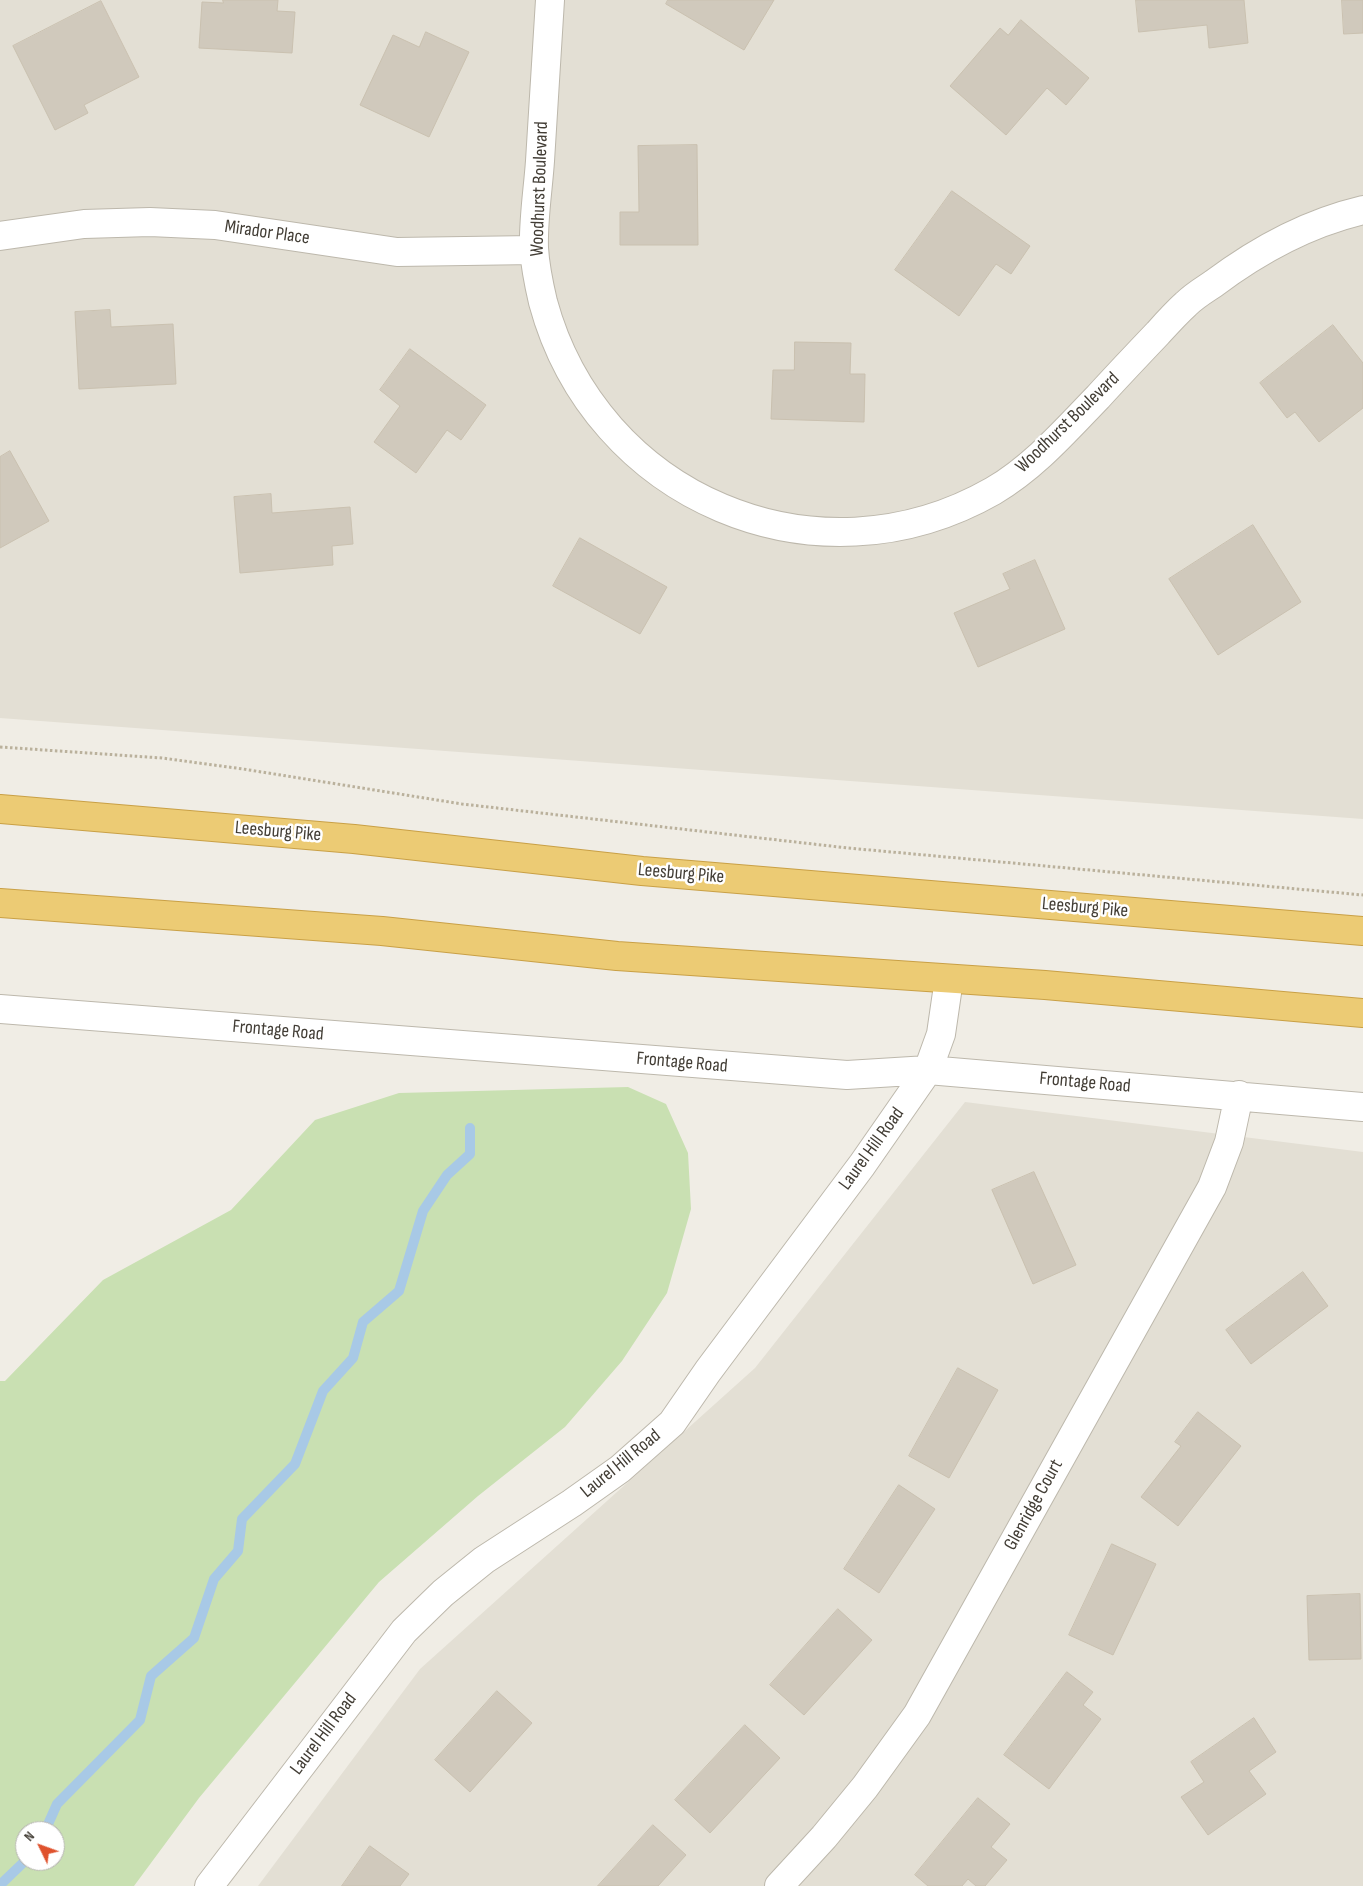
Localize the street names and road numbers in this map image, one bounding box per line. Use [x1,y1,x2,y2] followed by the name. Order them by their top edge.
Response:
[526,121,554,257] street label: Woodhurst Boulevard
[223,216,311,250] street label: Mirador Place
[1011,368,1125,478] street label: Woodhurst Boulevard
[234,817,322,847] street label: Leesburg Pike
[637,859,725,889] street label: Leesburg Pike
[1041,893,1129,923] street label: Leesburg Pike
[232,1016,324,1046] street label: Frontage Road
[636,1048,728,1078] street label: Frontage Road
[1039,1068,1131,1098] street label: Frontage Road
[834,1103,910,1195] street label: Laurel Hill Road
[576,1425,666,1503] street label: Laurel Hill Road
[1000,1456,1068,1554] street label: Glenridge Court
[286,1689,362,1779] street label: Laurel Hill Road

